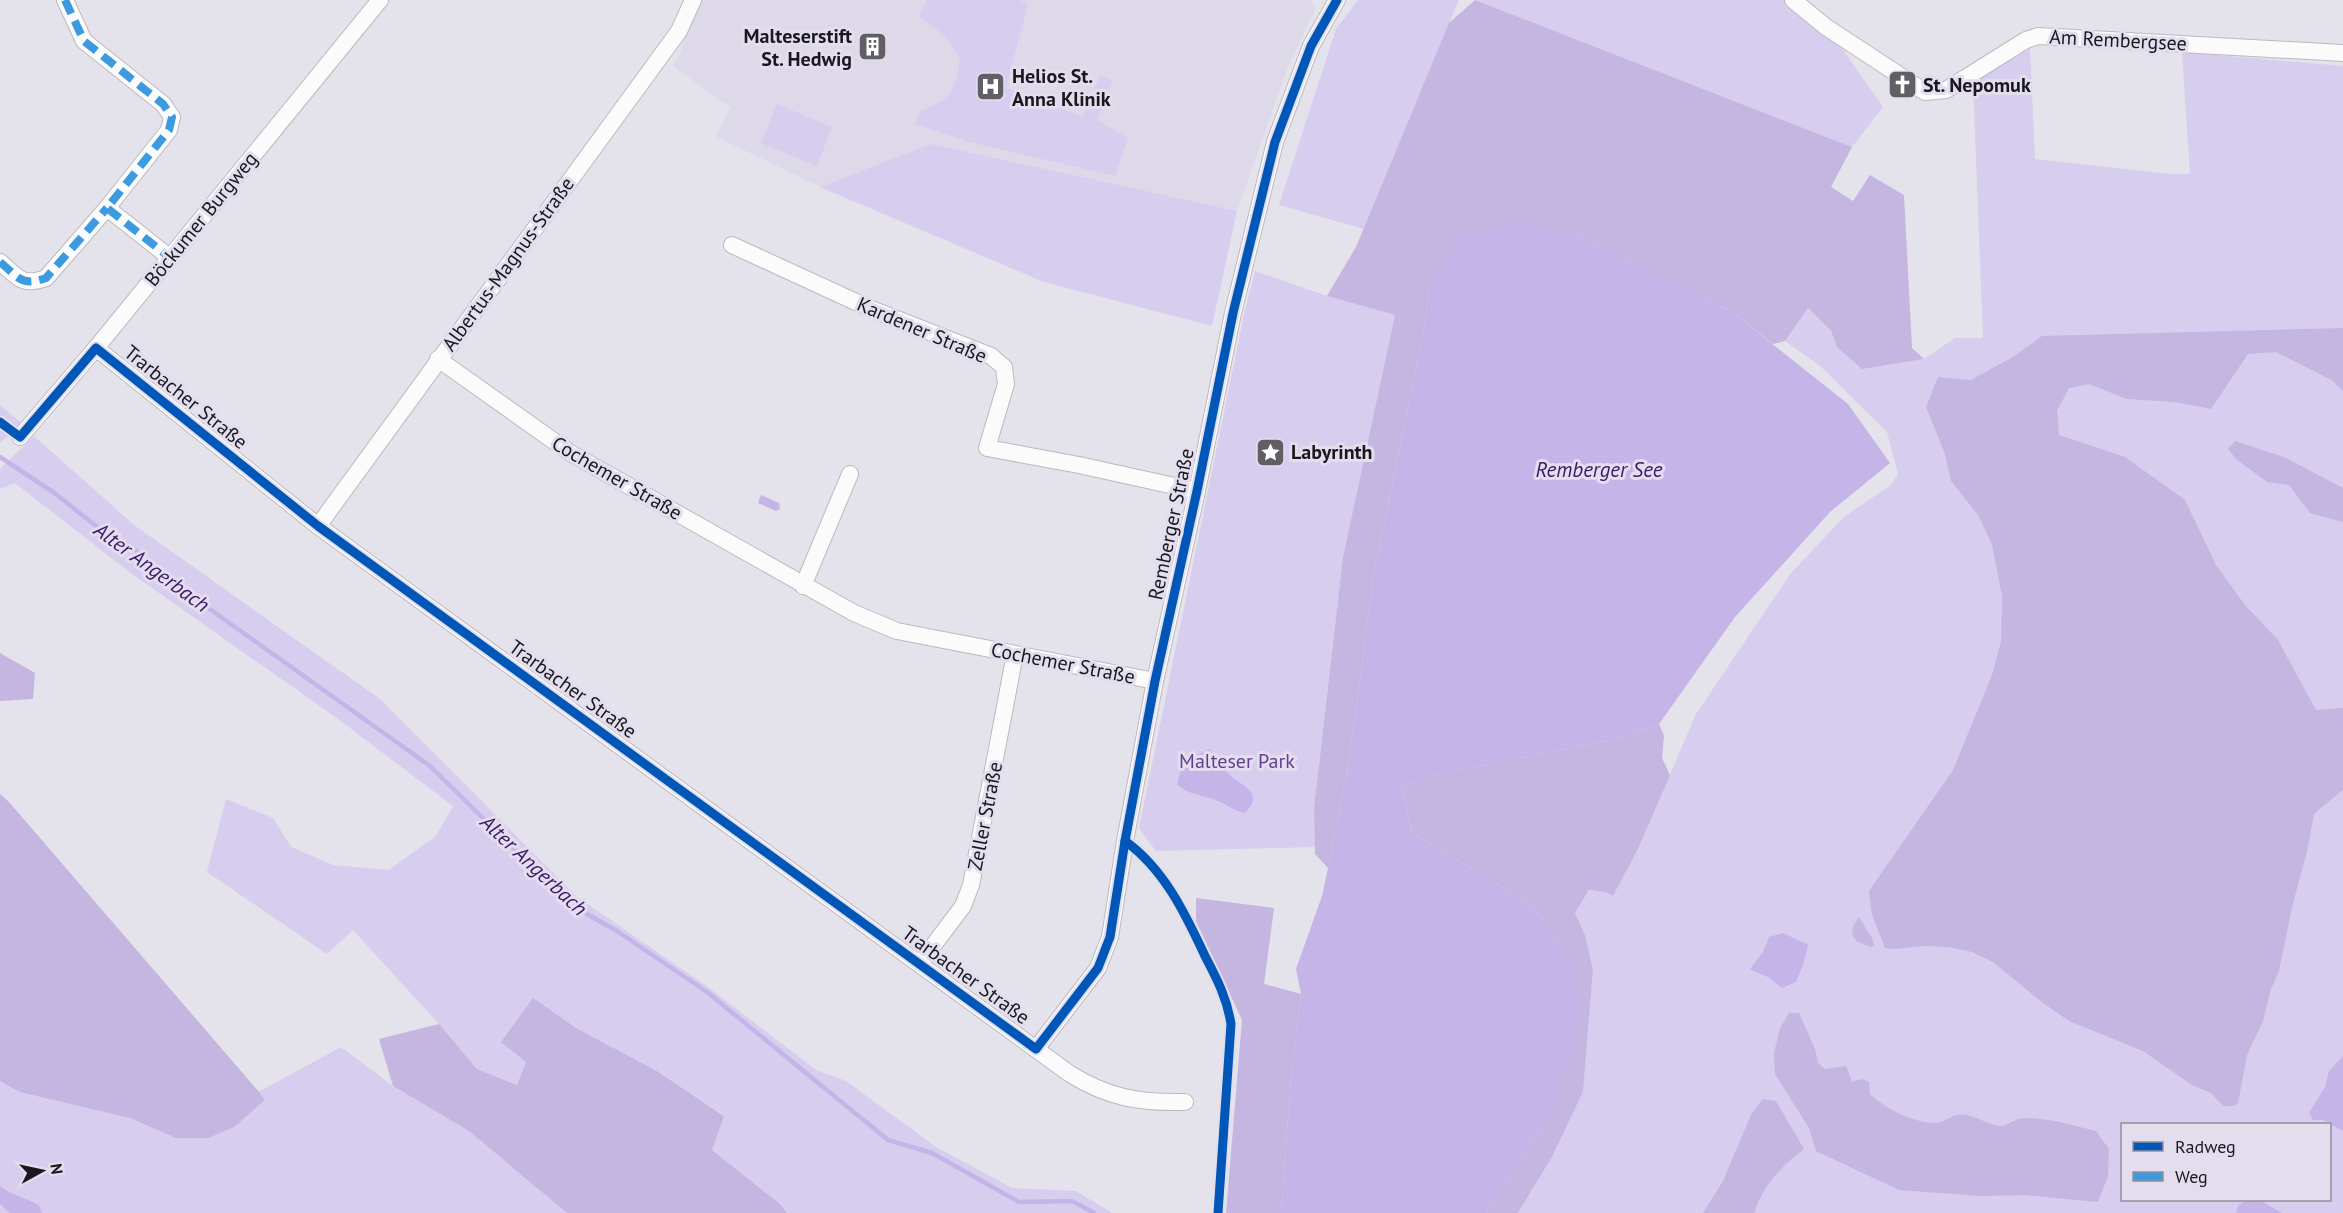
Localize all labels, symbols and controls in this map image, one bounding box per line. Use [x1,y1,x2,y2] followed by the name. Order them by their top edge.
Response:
[744,23,852,72] place label: Malteserstift St. Hedwig
[2049,23,2187,57] street label: Am Rembergsee
[857,31,889,63] building icon: Malteserstift St. Hedwig
[1012,63,1111,112] place label: Helios St. Anna Klinik
[1886,69,1918,101] church icon: St. Nepomuk
[975,71,1007,103] hospital icon: Helios St. Anna Klinik
[1923,72,2031,98] place label: St. Nepomuk
[139,147,263,291] street label: Böckumer Burgweg
[436,172,580,356] street label: Albertus-Magnus-Straße
[853,291,991,369] street label: Kardener Straße
[119,339,253,455] street label: Trarbacher Straße
[547,430,687,526] street label: Cochemer Straße
[1254,436,1286,468] place icon: Labyrinth
[1291,439,1372,465] place label: Labyrinth
[1142,446,1200,602] street label: Remberger Straße
[1535,456,1663,483] water label: Remberger See
[88,515,215,618] water label: Alter Angerbach
[504,634,642,744] street label: Trarbacher Straße
[989,636,1137,690] street label: Cochemer Straße
[1179,748,1295,774] park label: Malteser Park
[962,759,1008,873] street label: Zeller Straße
[474,808,593,921] water label: Alter Angerbach
[897,920,1035,1030] street label: Trarbacher Straße
[2121,1123,2331,1201] legend
[2175,1135,2236,1158] text: Radweg
[12,1141,72,1201] north arrow
[46,1162,67,1176] text: N
[2175,1165,2208,1188] text: Weg

